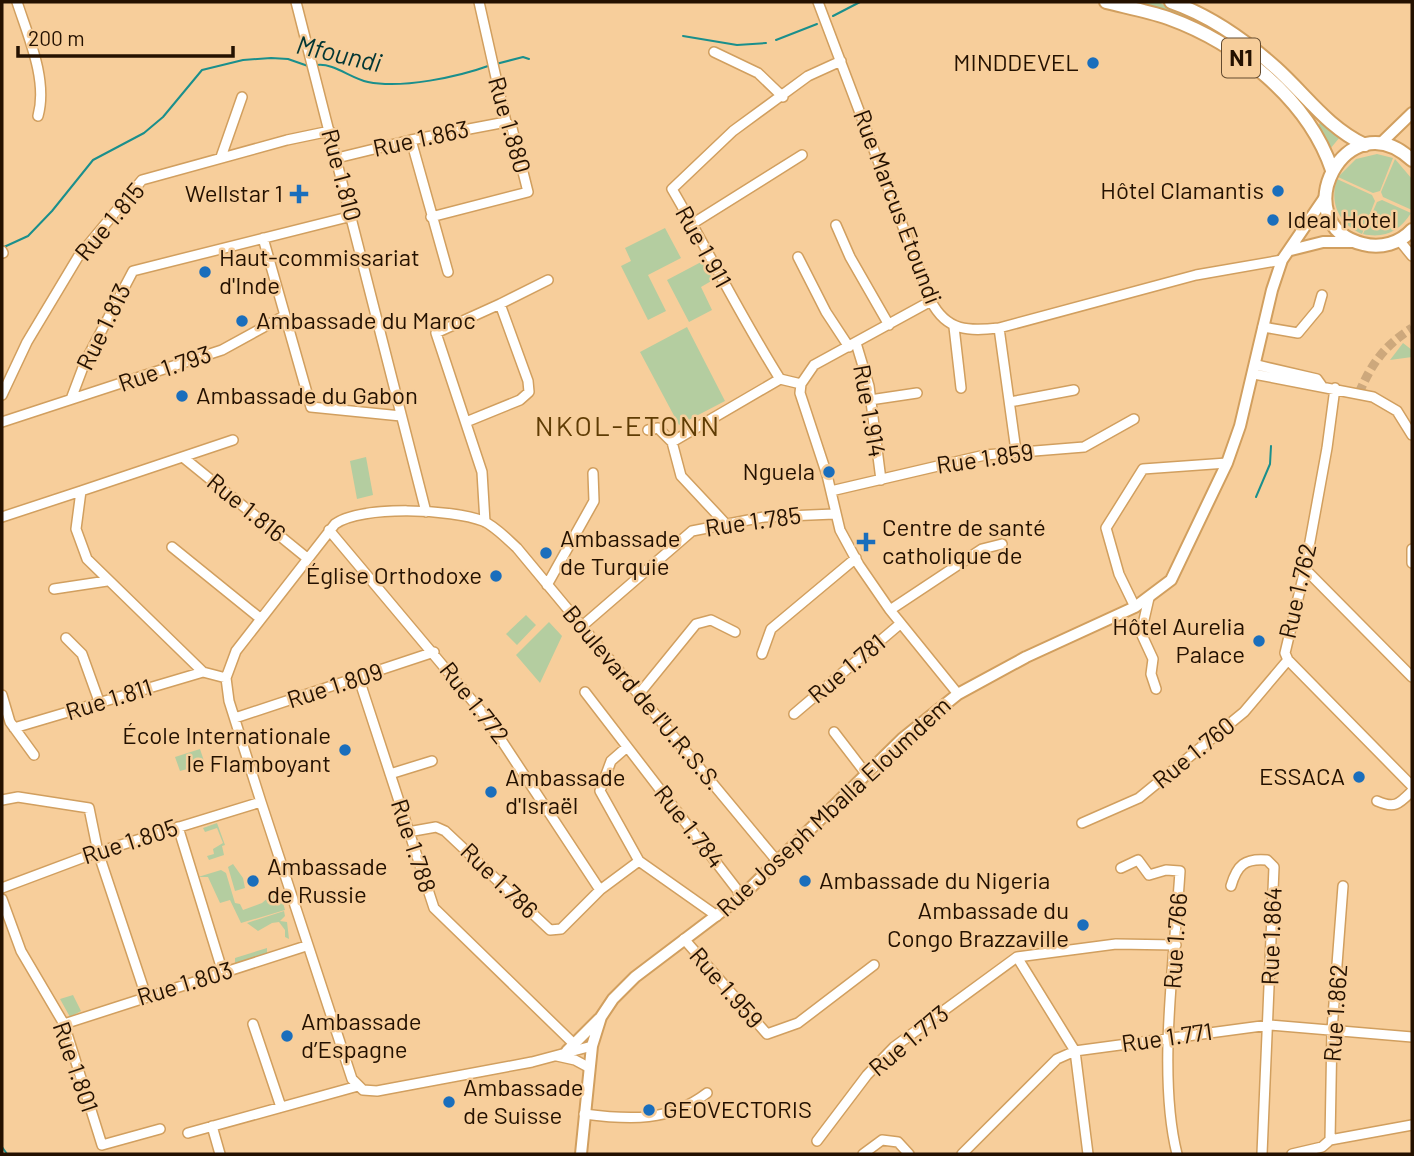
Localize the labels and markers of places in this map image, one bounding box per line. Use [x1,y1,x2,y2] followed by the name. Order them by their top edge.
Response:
[953,47,1079,76] place label: MINDDEVEL
[1085,55,1101,71] marker: MINDDEVEL
[1100,175,1264,204] place label: Hôtel Clamantis
[185,178,283,207] place label: Wellstar 1
[1270,183,1286,199] marker: Hôtel Clamantis
[289,184,309,204] marker: Wellstar 1
[1287,204,1397,233] place label: Ideal Hotel
[1265,212,1281,228] marker: Ideal Hotel
[219,242,420,299] place label: Haut-commissariat d'Inde
[197,264,213,280] marker: Haut-commissariat d'Inde
[256,305,476,334] place label: Ambassade du Maroc
[234,313,250,329] marker: Ambassade du Maroc
[196,380,418,409] place label: Ambassade du Gabon
[174,388,190,404] marker: Ambassade du Gabon
[742,456,815,485] place label: Nguela
[821,464,837,480] marker: Nguela
[882,512,1046,569] place label: Centre de santé catholique de
[560,523,681,580] place label: Ambassade de Turquie
[856,532,876,552] marker: Centre de santé catholique de
[538,545,554,561] marker: Ambassade de Turquie
[306,560,482,589] place label: Église Orthodoxe
[488,568,504,584] marker: Église Orthodoxe
[1112,611,1245,668] place label: Hôtel Aurelia Palace
[1251,633,1267,649] marker: Hôtel Aurelia Palace
[122,720,331,777] place label: École Internationale le Flamboyant
[337,742,353,758] marker: École Internationale le Flamboyant
[1259,761,1345,790] place label: ESSACA
[505,762,626,819] place label: Ambassade d'Israël
[1351,769,1367,785] marker: ESSACA
[483,784,499,800] marker: Ambassade d'Israël
[267,851,388,908] place label: Ambassade de Russie
[819,865,1050,894] place label: Ambassade du Nigeria
[245,873,261,889] marker: Ambassade de Russie
[797,873,813,889] marker: Ambassade du Nigeria
[887,895,1069,952] place label: Ambassade du Congo Brazzaville
[1075,917,1091,933] marker: Ambassade du Congo Brazzaville
[301,1006,422,1063] place label: Ambassade d’Espagne
[279,1028,295,1044] marker: Ambassade d’Espagne
[463,1072,584,1129] place label: Ambassade de Suisse
[441,1094,457,1110] marker: Ambassade de Suisse
[663,1094,812,1123] place label: GEOVECTORIS
[641,1102,657,1118] marker: GEOVECTORIS

